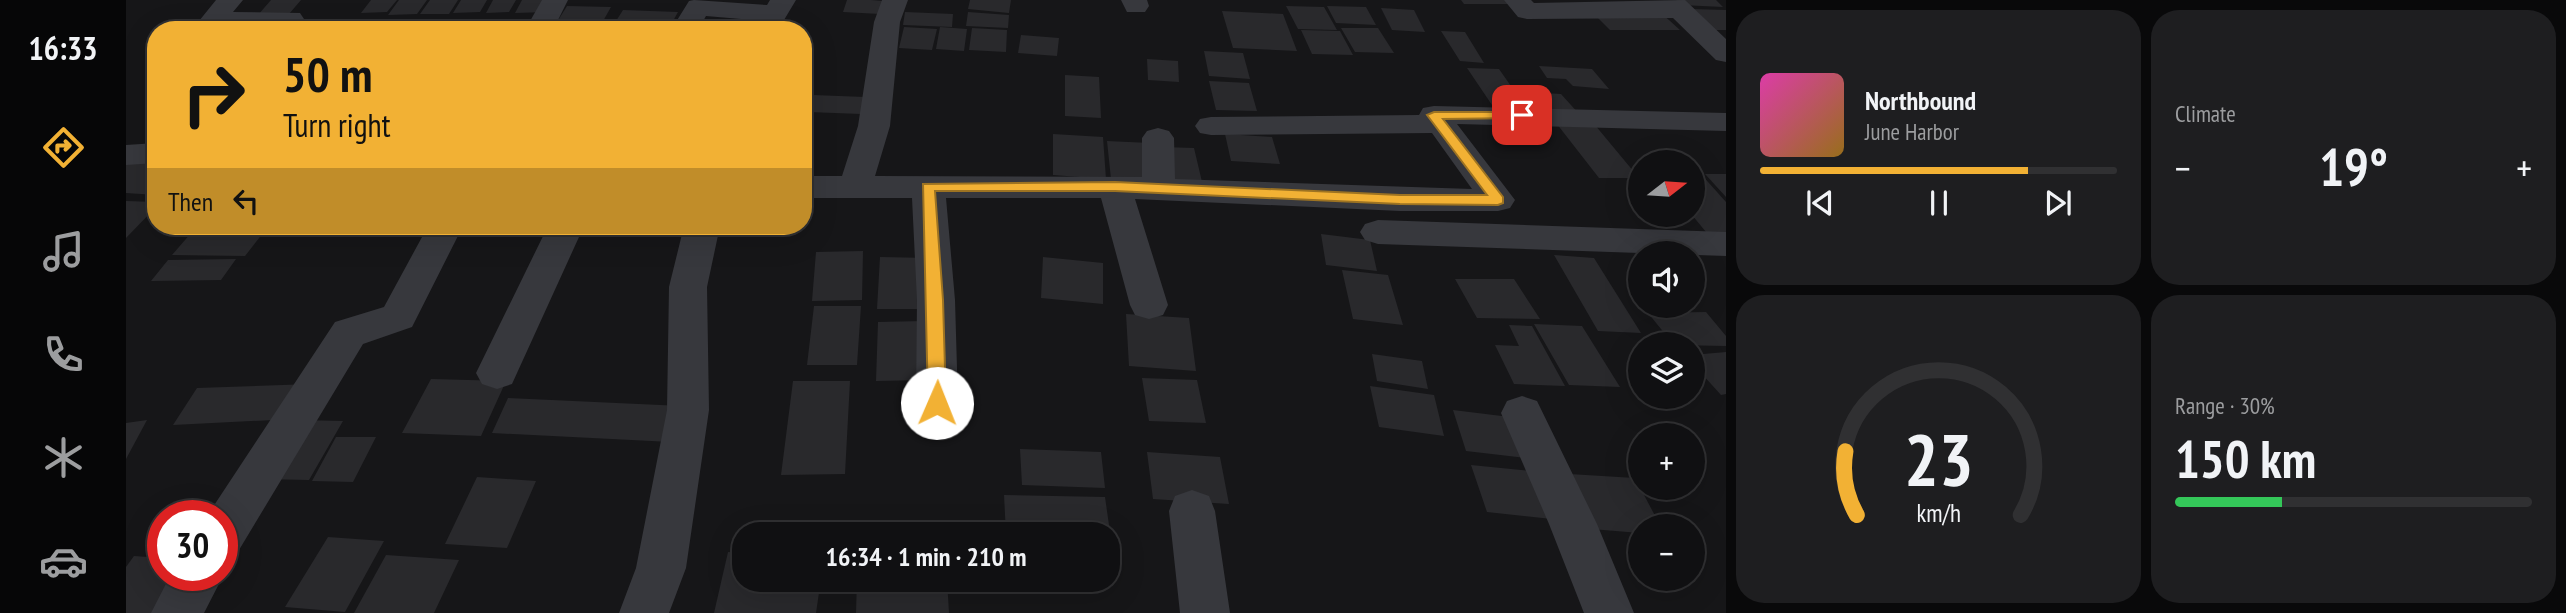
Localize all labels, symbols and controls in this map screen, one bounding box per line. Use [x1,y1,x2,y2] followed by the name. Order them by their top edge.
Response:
[28,27,98,69] text: 16:33
[283,42,372,106] text: 50 m
[168,49,259,140] icon: right
[1865,84,1976,117] text: Northbound
[1492,85,1552,145] pin
[1503,96,1541,134] icon: arrive
[2175,99,2236,128] text: Climate
[283,104,391,146] text: Turn right
[1865,117,1959,146] text: June Harbor
[39,123,88,172] icon: directions
[2319,133,2388,200] text: 19°
[2175,143,2191,192] text: −
[2516,143,2532,192] text: +
[1628,150,1704,228] north arrow
[1628,150,1705,591] map controls
[227,182,265,220] icon: left
[1801,184,1839,222] icon: previous
[1920,184,1958,222] icon: pause
[2039,184,2077,222] icon: next
[168,185,213,218] text: Then
[39,227,88,276] icon: music
[1628,241,1705,318] button: sound
[39,330,88,379] icon: phone
[1628,332,1705,409] button: layers
[900,366,974,440] position arrow
[2175,391,2275,420] text: Range · 30%
[1904,411,1973,505] text: 23
[1628,423,1705,500] button: +
[2175,425,2316,492] text: 150 km
[39,433,88,482] icon: climate
[1916,497,1961,529] text: km/h
[147,500,238,591] speed limit sign: 30
[1628,514,1705,591] button: −
[39,537,88,586] icon: car
[826,540,1026,573] text: 16:34 · 1 min · 210 m

